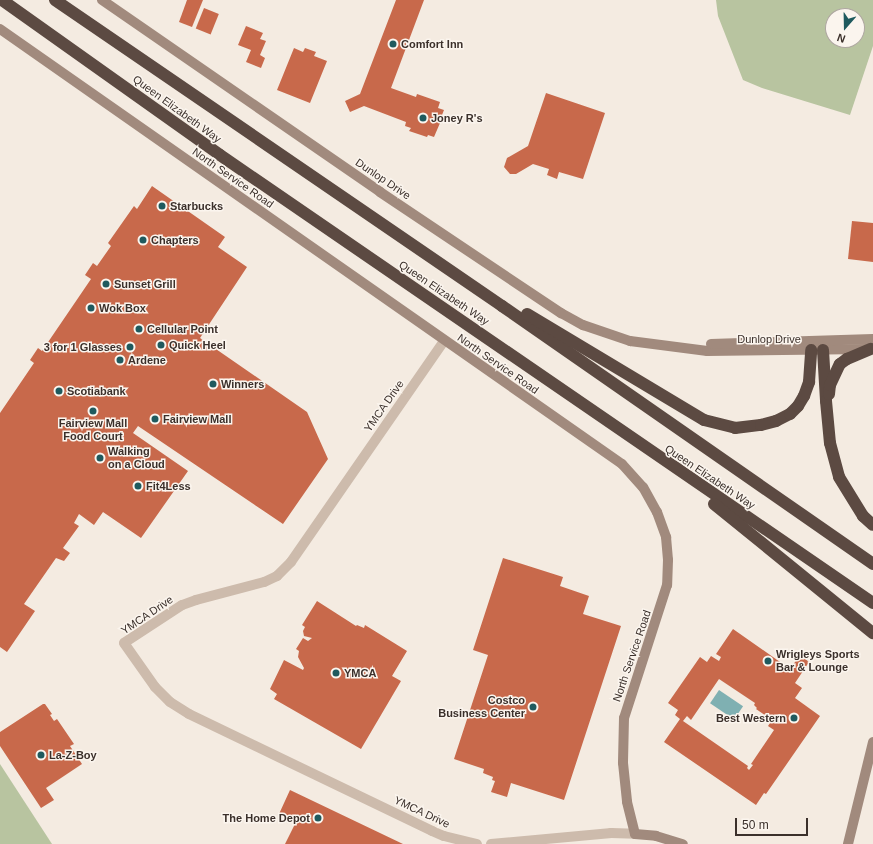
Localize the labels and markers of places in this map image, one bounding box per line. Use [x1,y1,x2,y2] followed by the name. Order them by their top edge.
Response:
[401,37,463,51] place label: Comfort Inn
[388,39,398,49] marker: Comfort Inn
[431,111,483,125] place label: Joney R's
[418,113,428,123] marker: Joney R's
[170,199,223,213] place label: Starbucks
[157,201,167,211] marker: Starbucks
[151,233,199,247] place label: Chapters
[138,235,148,245] marker: Chapters
[114,277,176,291] place label: Sunset Grill
[101,279,111,289] marker: Sunset Grill
[99,301,146,315] place label: Wok Box
[86,303,96,313] marker: Wok Box
[147,322,218,336] place label: Cellular Point
[134,324,144,334] marker: Cellular Point
[169,338,226,352] place label: Quick Heel
[44,340,122,354] place label: 3 for 1 Glasses
[156,340,166,350] marker: Quick Heel
[125,342,135,352] marker: 3 for 1 Glasses
[128,353,166,367] place label: Ardene
[115,355,125,365] marker: Ardene
[221,377,264,391] place label: Winners
[208,379,218,389] marker: Winners
[67,384,126,398] place label: Scotiabank
[54,386,64,396] marker: Scotiabank
[88,406,98,416] marker: Fairview Mall Food Court
[163,412,231,426] place label: Fairview Mall
[150,414,160,424] marker: Fairview Mall
[59,417,127,443] place label: Fairview Mall Food Court
[108,445,165,471] place label: Walking on a Cloud
[95,453,105,463] marker: Walking on a Cloud
[146,479,191,493] place label: Fit4Less
[133,481,143,491] marker: Fit4Less
[776,648,860,674] place label: Wrigleys Sports Bar & Lounge
[763,656,773,666] marker: Wrigleys Sports Bar & Lounge
[344,666,376,680] place label: YMCA
[331,668,341,678] marker: YMCA
[438,694,525,720] place label: Costco Business Center
[528,702,538,712] marker: Costco Business Center
[716,711,786,725] place label: Best Western
[789,713,799,723] marker: Best Western
[49,748,97,762] place label: La-Z-Boy
[36,750,46,760] marker: La-Z-Boy
[223,811,310,825] place label: The Home Depot
[313,813,323,823] marker: The Home Depot

